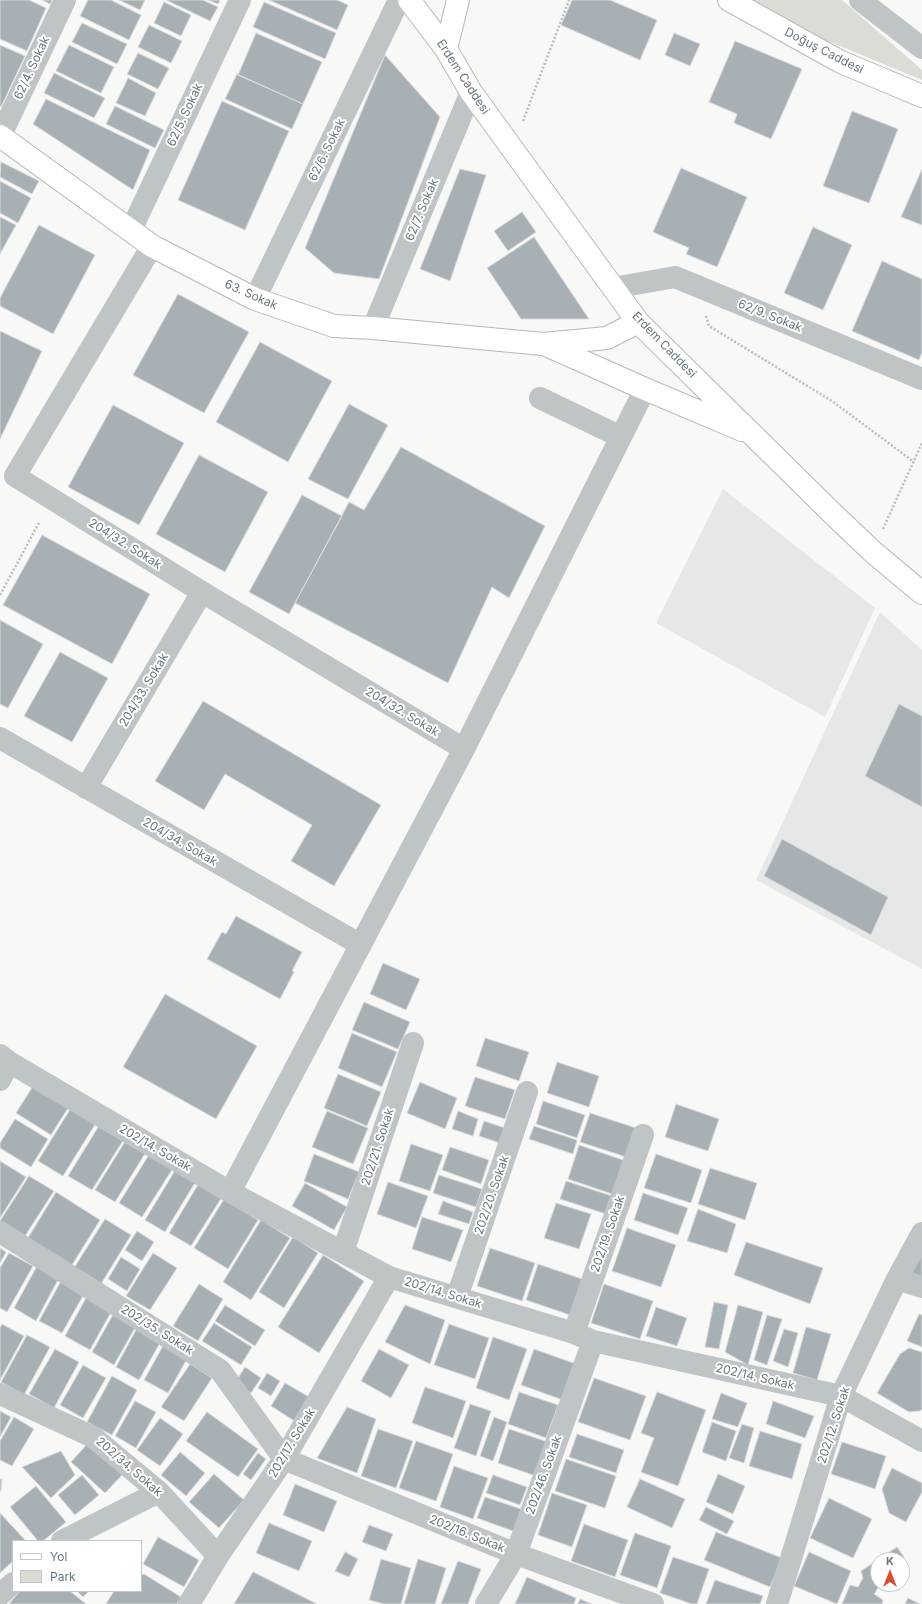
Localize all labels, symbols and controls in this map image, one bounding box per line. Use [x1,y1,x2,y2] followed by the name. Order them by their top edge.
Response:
[782,25,866,77] street label: Doğuş Caddesi
[11,34,53,102] street label: 62/4. Sokak
[433,37,493,117] street label: Erdem Caddesi
[164,81,206,149] street label: 62/5. Sokak
[306,116,348,184] street label: 62/6. Sokak
[402,177,442,243] street label: 62/7. Sokak
[222,277,280,313] street label: 63. Sokak
[736,297,804,335] street label: 62/9. Sokak
[629,309,699,381] street label: Erdem Caddesi
[86,516,164,572] street label: 204/32. Sokak
[116,651,172,729] street label: 204/33. Sokak
[363,684,441,740] street label: 204/32. Sokak
[140,815,220,869] street label: 204/34. Sokak
[359,1107,397,1187] street label: 202/21. Sokak
[117,1122,193,1174] street label: 202/14. Sokak
[472,1154,512,1236] street label: 202/20. Sokak
[588,1194,628,1274] street label: 202/19. Sokak
[402,1274,484,1312] street label: 202/14. Sokak
[118,1302,196,1358] street label: 202/35. Sokak
[714,1361,796,1393] street label: 202/14. Sokak
[815,1385,853,1465] street label: 202/12. Sokak
[266,1406,318,1480] street label: 202/17. Sokak
[93,1434,165,1500] street label: 202/34. Sokak
[523,1434,565,1516] street label: 202/46. Sokak
[427,1512,507,1556] street label: 202/16. Sokak
[12,1540,142,1592] legend
[50,1549,67,1564] text: Yol
[870,1552,910,1592] north arrow
[886,1554,894,1568] text: K
[50,1569,76,1584] text: Park

